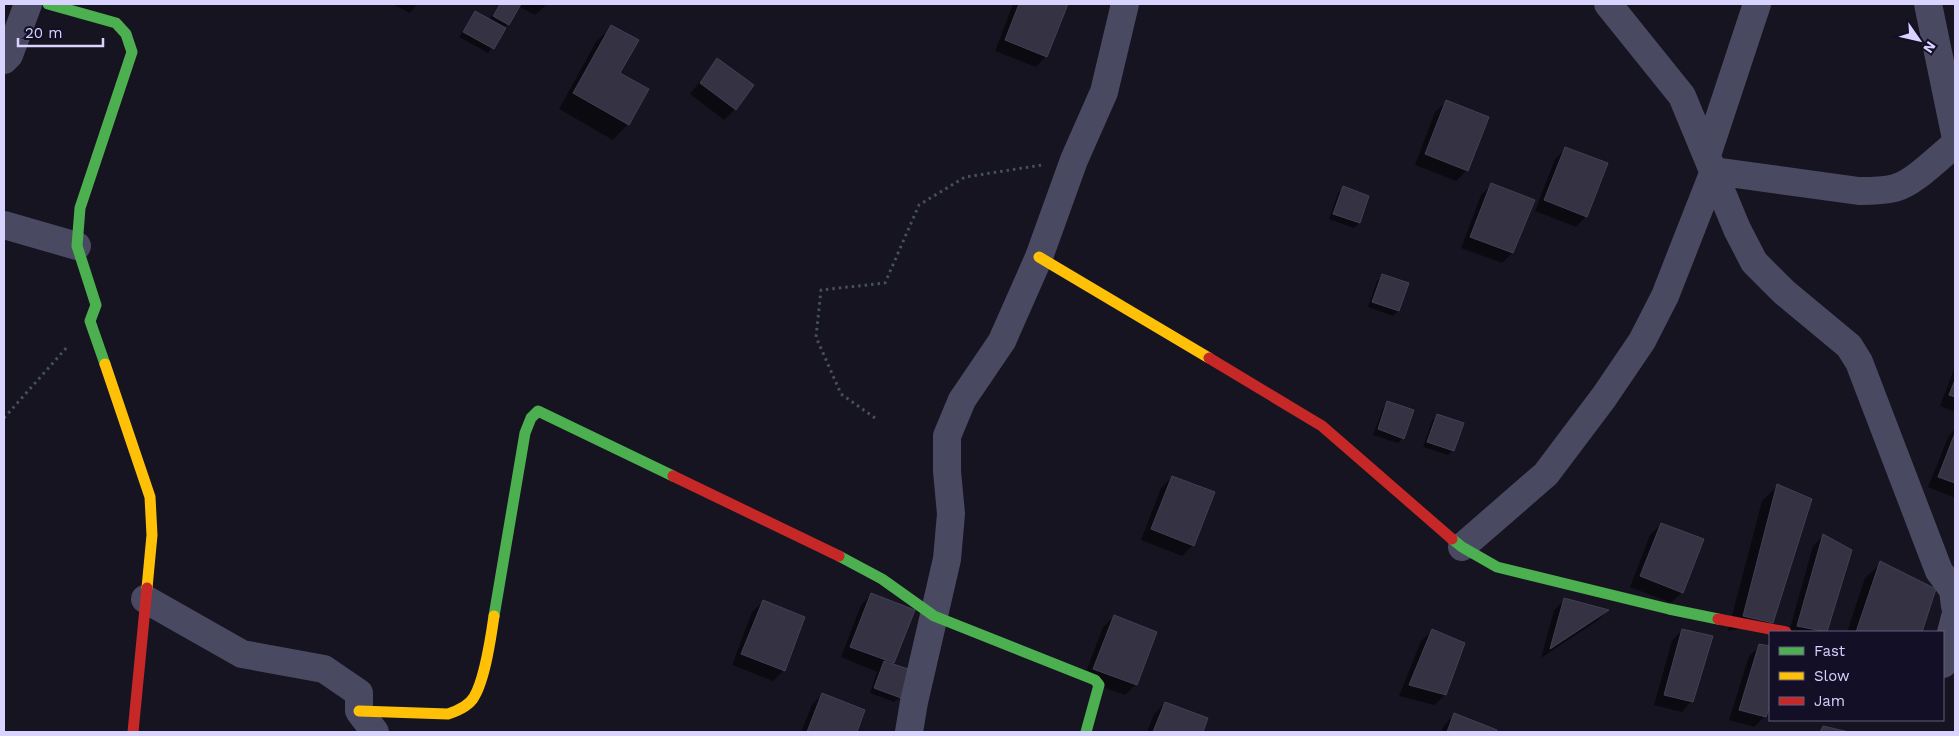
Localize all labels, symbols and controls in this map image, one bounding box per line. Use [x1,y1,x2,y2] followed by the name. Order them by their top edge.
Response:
[18,15,102,47] scale bar
[1894,15,1944,65] north arrow
[25,24,63,42] text: 20 m
[1920,38,1939,56] text: N
[1769,631,1944,721] legend
[1814,642,1846,660] text: Fast
[1814,667,1850,685] text: Slow
[1814,692,1845,710] text: Jam

